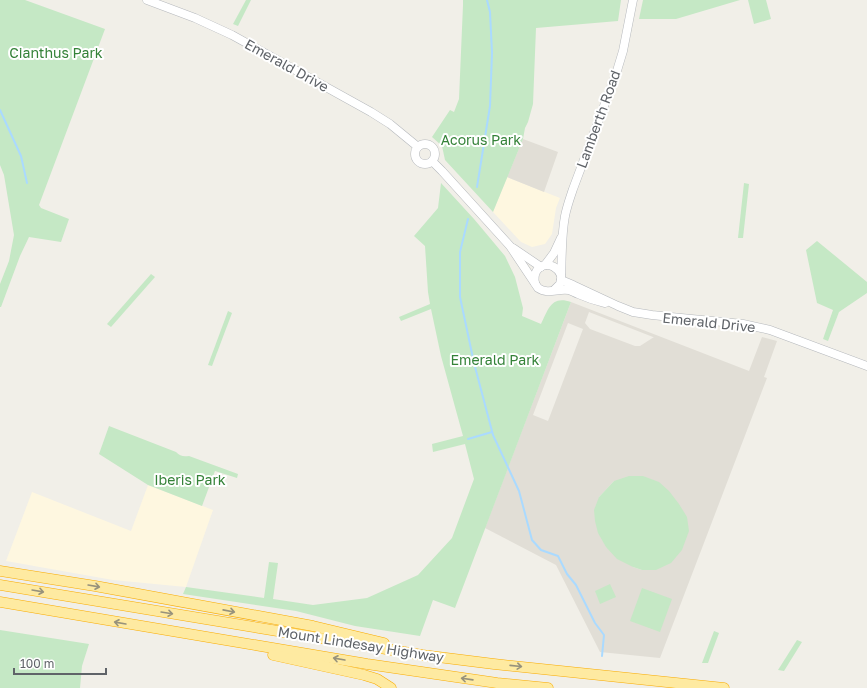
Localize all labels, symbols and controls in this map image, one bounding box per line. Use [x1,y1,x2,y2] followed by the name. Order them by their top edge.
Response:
[242,35,332,95] street label: Emerald Drive
[9,44,103,61] park label: Cianthus Park
[572,68,624,170] street label: Lamberth Road
[441,131,521,148] park label: Acorus Park
[662,309,756,335] street label: Emerald Drive
[450,351,540,368] park label: Emerald Park
[154,471,226,488] park label: Iberis Park
[87,582,100,590] one-way arrow
[32,587,45,595] one-way arrow
[222,607,235,615] one-way arrow
[160,609,173,617] one-way arrow
[114,618,127,626] one-way arrow
[277,622,445,666] street label: Mount Lindesay Highway
[14,650,106,676] scale bar
[333,655,346,663] one-way arrow
[20,656,54,671] text: 100 m
[509,662,522,670] one-way arrow
[461,675,474,683] one-way arrow

